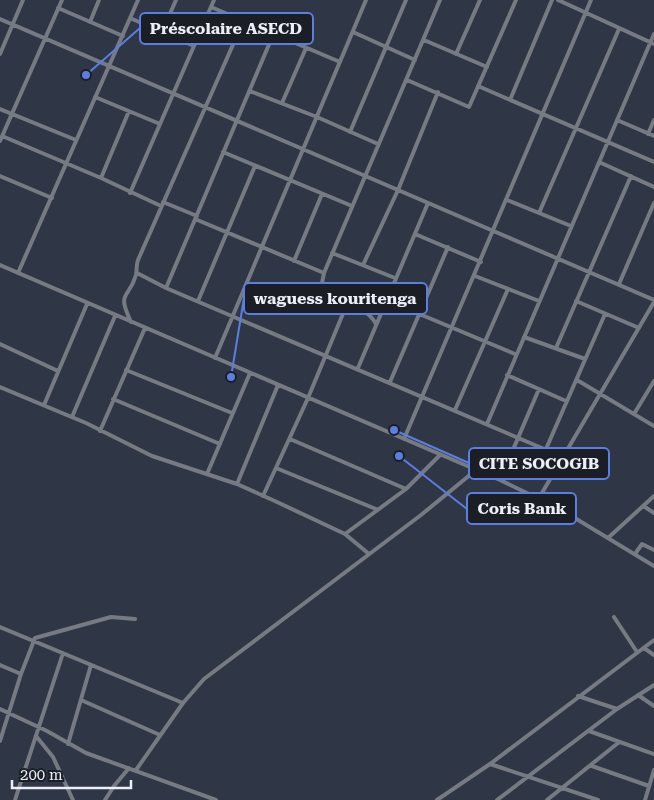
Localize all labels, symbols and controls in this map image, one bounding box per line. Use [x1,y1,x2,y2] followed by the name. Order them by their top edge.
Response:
[140,13,313,44] callout: Préscolaire ASECD
[150,19,302,38] text: Préscolaire ASECD
[244,283,427,314] callout: waguess kouritenga
[254,289,417,308] text: waguess kouritenga
[469,448,609,479] callout: CITE SOCOGIB
[479,454,599,473] text: CITE SOCOGIB
[467,493,576,524] callout: Coris Bank
[477,499,567,518] text: Coris Bank
[12,758,131,790] scale bar
[20,766,63,784] text: 200 m

